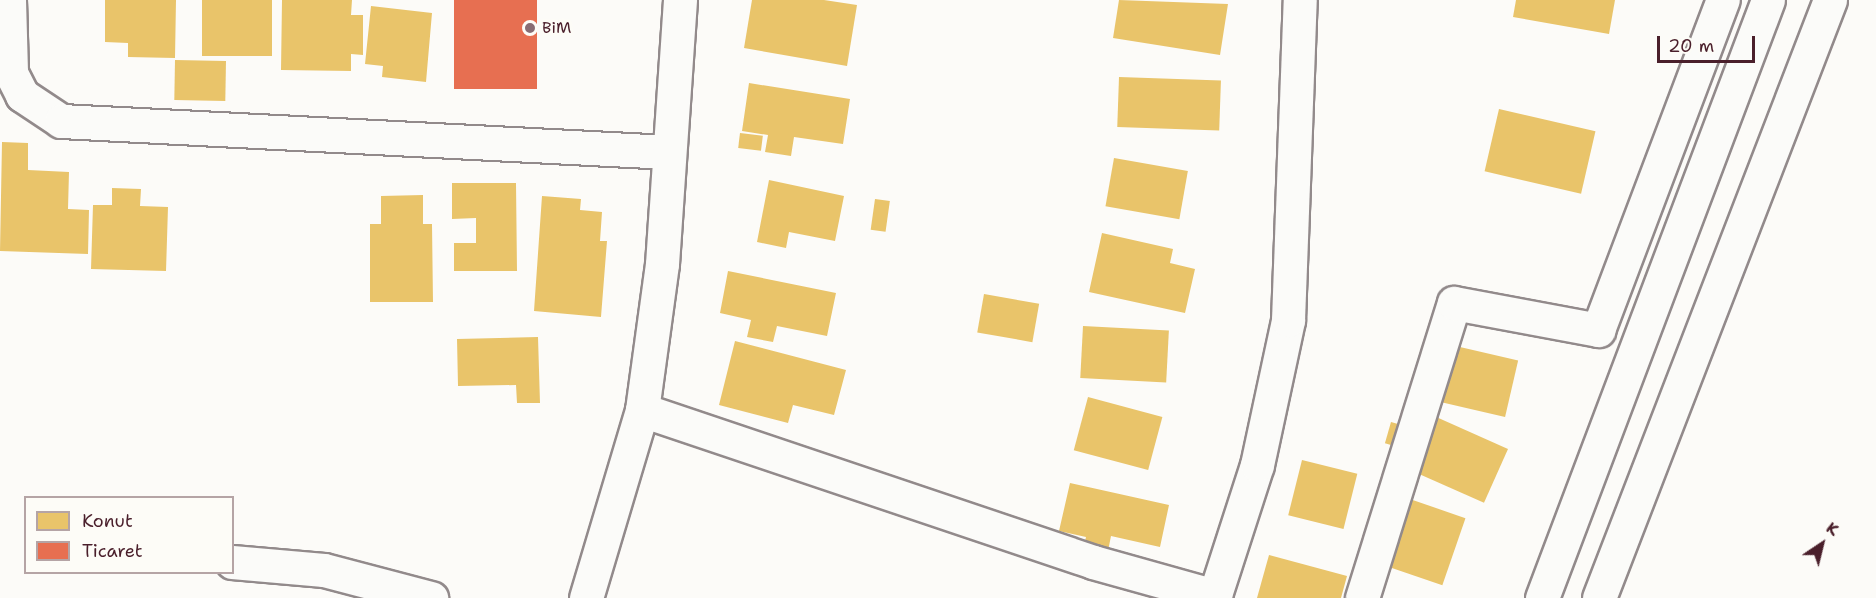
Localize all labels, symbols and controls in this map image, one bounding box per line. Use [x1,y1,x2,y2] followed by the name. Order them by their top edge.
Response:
[542,18,571,38] place label: BiM
[523,21,537,35] marker: BiM
[1660,24,1758,62] scale bar
[1668,34,1714,58] text: 20 m
[24,496,234,574] legend
[82,509,133,533] text: Konut
[1792,514,1852,574] north arrow
[1822,517,1843,541] text: K
[82,539,143,563] text: Ticaret

